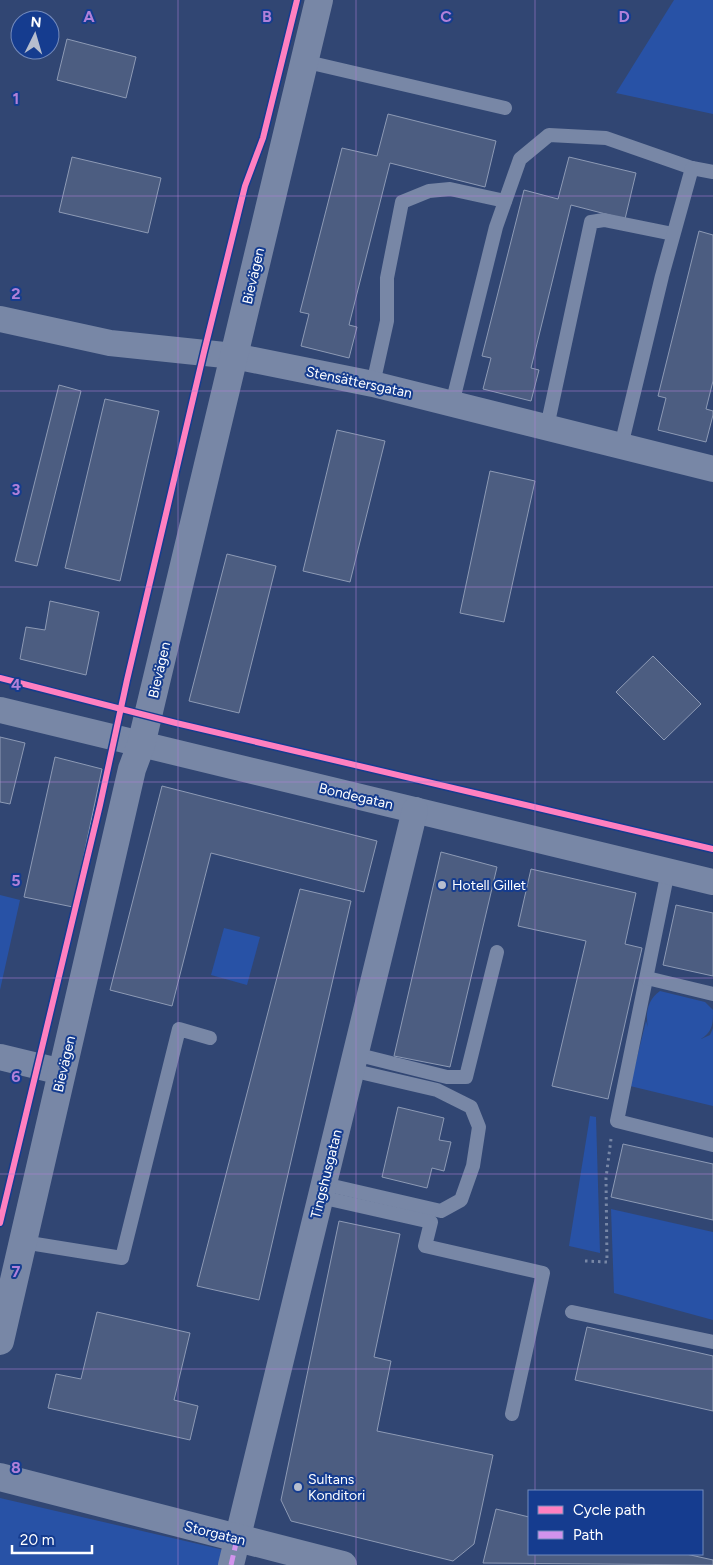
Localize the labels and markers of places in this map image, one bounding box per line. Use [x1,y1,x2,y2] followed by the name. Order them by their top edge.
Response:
[452,877,526,894] place label: Hotell Gillet
[436,879,448,891] marker: Hotell Gillet
[308,1471,365,1504] place label: Sultans Konditori
[292,1481,304,1493] marker: Sultans Konditori

